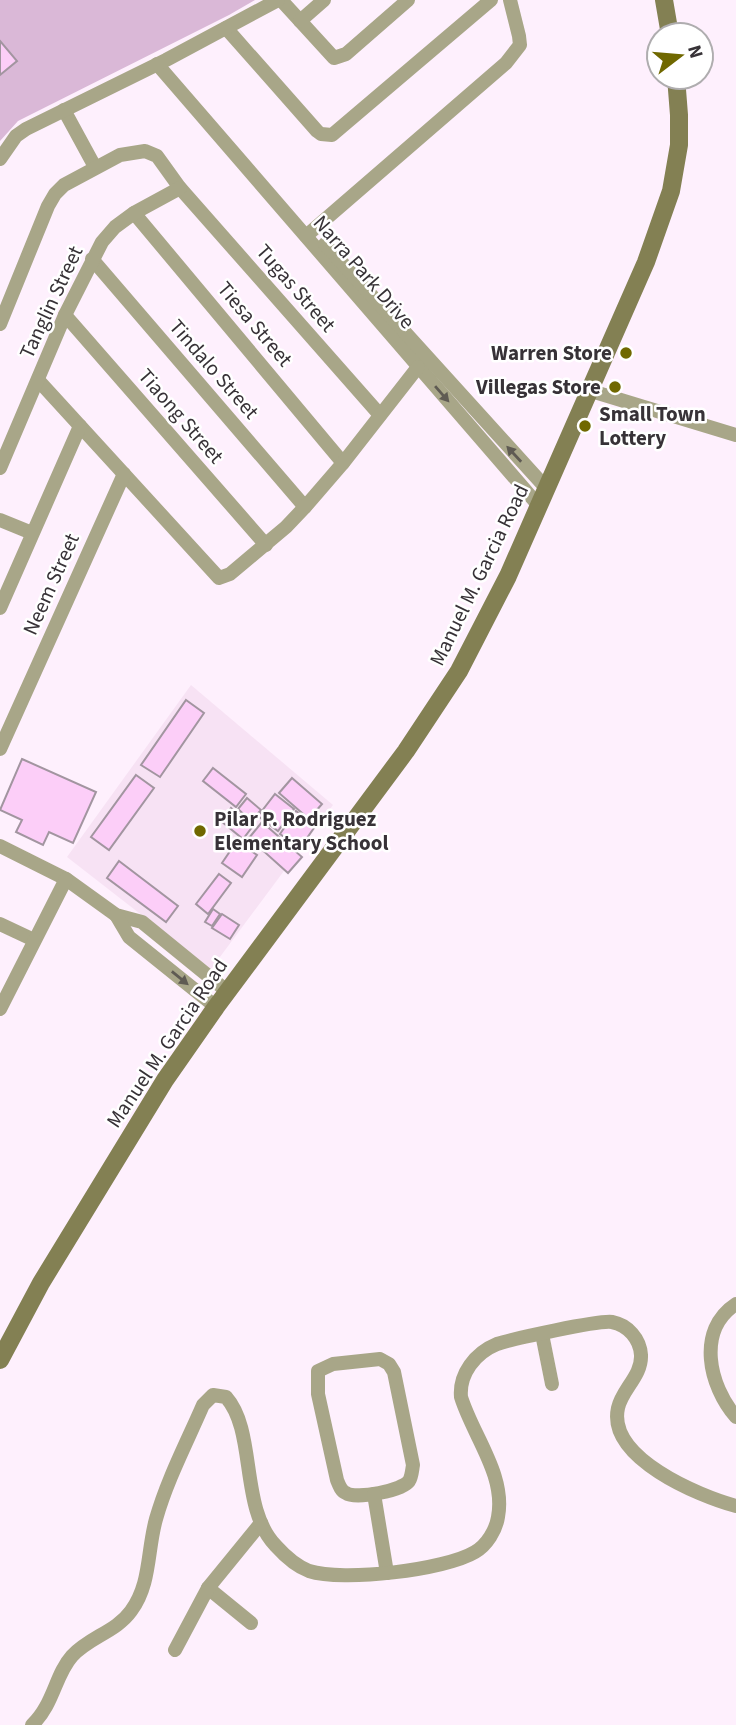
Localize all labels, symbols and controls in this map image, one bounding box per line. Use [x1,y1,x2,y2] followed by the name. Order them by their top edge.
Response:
[645,21,715,91] north arrow
[680,42,710,62] text: N
[306,209,422,335] street label: Narra Park Drive
[249,237,343,339] street label: Tugas Street
[12,241,90,363] street label: Tanglin Street
[210,275,300,373] street label: Tiesa Street
[162,312,266,426] street label: Tindalo Street
[491,338,612,368] place label: Warren Store
[618,345,634,361] marker: Warren Store
[131,362,231,470] street label: Tiaong Street
[475,372,601,402] place label: Villegas Store
[607,379,623,395] marker: Villegas Store
[434,385,450,403] one-way arrow
[599,399,706,453] place label: Small Town Lottery
[577,418,593,434] marker: Small Town Lottery
[506,446,522,463] one-way arrow
[422,479,536,671] street label: Manuel M. Garcia Road
[15,528,87,640] street label: Neem Street
[214,804,388,858] place label: Pilar P. Rodriguez Elementary School
[192,823,208,839] marker: Pilar P. Rodriguez Elementary School
[99,952,235,1134] street label: Manuel M. Garcia Road
[170,970,188,985] one-way arrow

